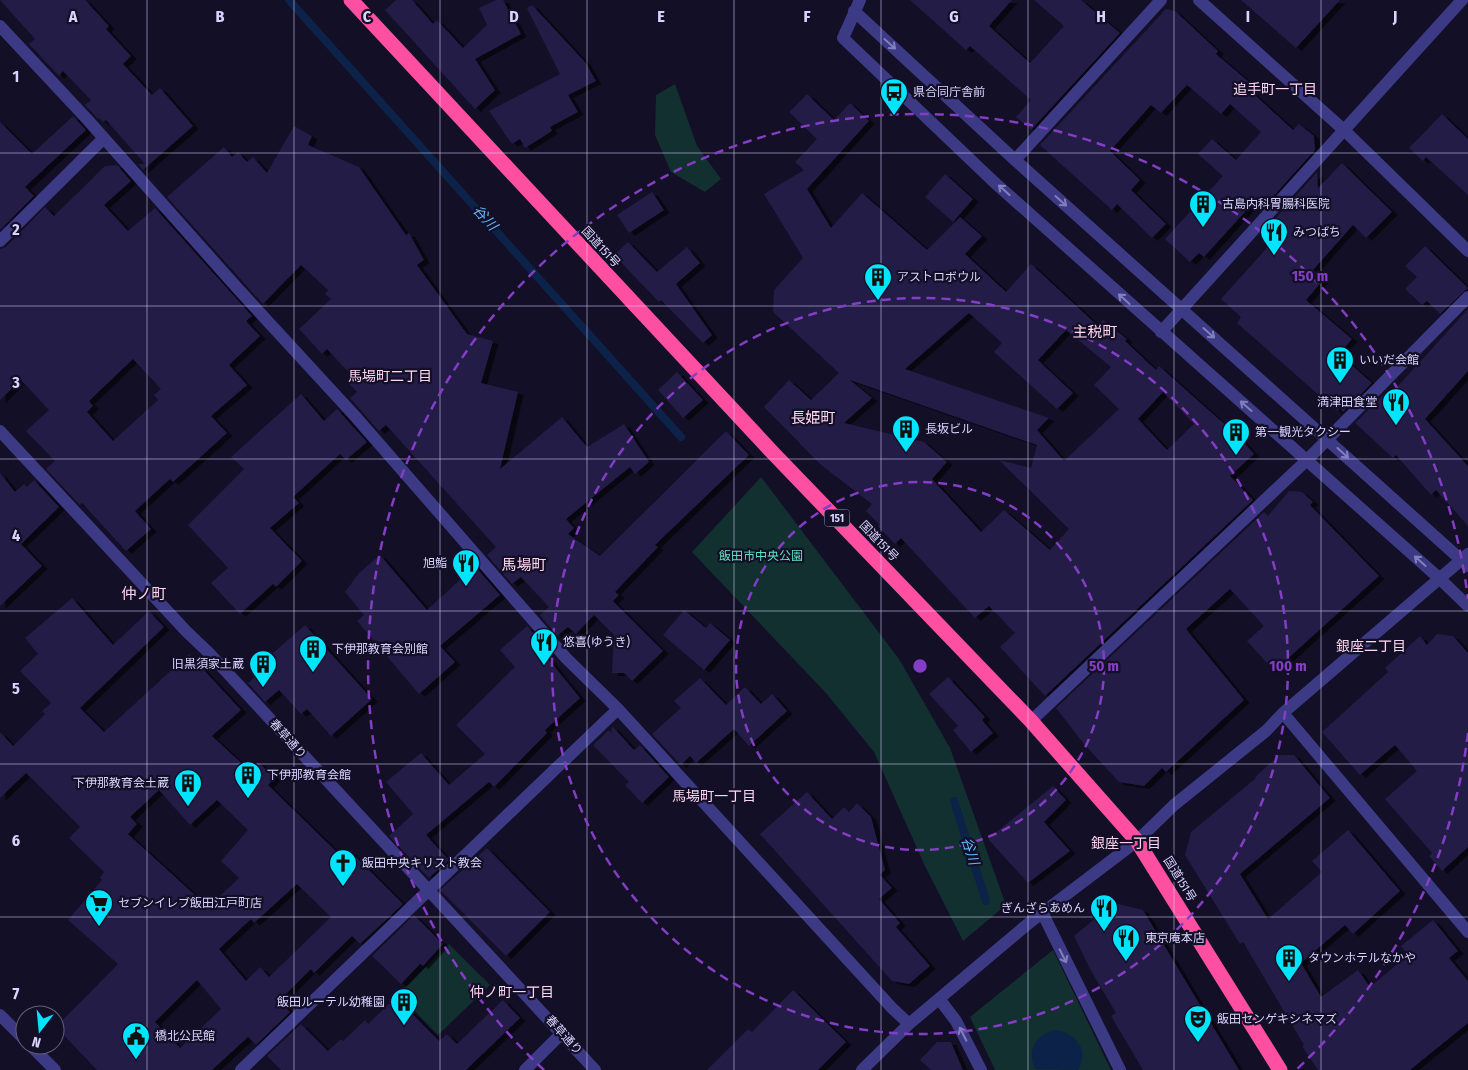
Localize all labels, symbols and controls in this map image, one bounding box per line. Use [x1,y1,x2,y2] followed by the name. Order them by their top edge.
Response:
[68,7,78,26] text: A
[216,7,225,26] text: B
[363,7,372,26] text: C
[509,7,519,26] text: D
[657,7,665,26] text: E
[803,7,811,26] text: F
[949,7,959,26] text: G
[1096,7,1106,26] text: H
[1246,7,1250,26] text: I
[1392,7,1397,26] text: J
[884,38,897,50] one-way arrow
[13,67,19,86] text: 1
[879,77,909,116] bus stop icon: 県合同庁舎前
[1233,81,1317,98] district label: 追手町一丁目
[913,85,985,99] place label: 県合同庁舎前
[997,184,1010,196] one-way arrow
[1188,189,1218,228] building icon: 古島内科胃腸科医院
[1055,195,1068,207] one-way arrow
[1222,197,1330,211] place label: 古島内科胃腸科医院
[469,202,502,236] water label: 谷川
[1259,217,1289,256] restaurant icon: みつばち
[11,220,20,239] text: 2
[579,224,623,270] street label: 国道151号
[1293,225,1341,239] place label: みつばち
[863,262,893,301] building icon: アストロボウル
[1292,267,1328,285] text: 150 m
[897,270,981,284] place label: アストロボウル
[1118,293,1131,305] one-way arrow
[1072,323,1118,341] district label: 主税町
[1202,327,1215,339] one-way arrow
[1325,345,1355,384] building icon: いいだ会館
[1359,353,1419,367] place label: いいだ会館
[348,368,432,385] district label: 馬場町二丁目
[11,373,20,392] text: 3
[1381,387,1411,426] restaurant icon: 満津田食堂
[1317,395,1377,409] place label: 満津田食堂
[1240,401,1253,412] one-way arrow
[790,409,836,427] district label: 長姫町
[891,414,921,453] building icon: 長坂ビル
[1221,417,1251,456] building icon: 第一観光タクシー
[925,422,973,436] place label: 長坂ビル
[1255,425,1351,439] place label: 第一観光タクシー
[1336,447,1349,459] one-way arrow
[824,509,850,526] road number: 151
[857,518,901,564] street label: 国道151号
[12,526,20,545] text: 4
[451,548,481,587] restaurant icon: 旭鮨
[719,549,803,563] park label: 飯田市中央公園
[1413,555,1426,567] one-way arrow
[423,556,447,570] place label: 旭鮨
[501,556,547,574] district label: 馬場町
[121,585,167,603] district label: 仲ノ町
[529,627,559,666] restaurant icon: 悠喜(ゆうき)
[298,634,328,673] building icon: 下伊那教育会別館
[563,635,631,649] place label: 悠喜(ゆうき)
[1336,638,1406,655] district label: 銀座二丁目
[332,642,428,656] place label: 下伊那教育会別館
[248,649,278,688] building icon: 旧黒須家土蔵
[172,657,244,671] place label: 旧黒須家土蔵
[911,657,929,675] centre of rings
[1089,657,1119,675] text: 50 m
[1269,657,1307,675] text: 100 m
[12,679,20,698] text: 5
[267,716,309,762] street label: 春草通り
[233,760,263,799] building icon: 下伊那教育会館
[173,768,203,807] building icon: 下伊那教育会土蔵
[267,768,351,782] place label: 下伊那教育会館
[73,776,169,790] place label: 下伊那教育会土蔵
[672,788,756,805] district label: 馬場町一丁目
[12,831,20,850] text: 6
[958,835,983,869] water label: 谷川
[1091,835,1161,852] district label: 銀座一丁目
[328,848,358,887] church icon: 飯田中央キリスト教会
[1161,854,1199,904] street label: 国道151号
[362,856,482,870] place label: 飯田中央キリスト教会
[84,888,114,927] supermarket icon: セブンイレブ飯田江戸町店
[1089,893,1119,932] restaurant icon: ぎんざらあめん
[118,896,262,910] place label: セブンイレブ飯田江戸町店
[1001,901,1085,915] place label: ぎんざらあめん
[1111,923,1141,962] restaurant icon: 東京庵本店
[1145,931,1205,945] place label: 東京庵本店
[1274,943,1304,982] building icon: タウンホテルなかや
[1059,948,1068,963] one-way arrow
[1308,951,1416,965] place label: タウンホテルなかや
[13,984,20,1003] text: 7
[470,984,554,1001] district label: 仲ノ町一丁目
[389,987,419,1026] building icon: 飯田ルーテル幼稚園
[277,995,385,1009] place label: 飯田ルーテル幼稚園
[1183,1004,1213,1043] theatre icon: 飯田センゲキシネマズ
[15,1005,65,1055] north arrow
[543,1012,585,1058] street label: 春草通り
[1217,1012,1337,1026] place label: 飯田センゲキシネマズ
[121,1021,151,1060] public building icon: 橋北公民館
[958,1026,968,1041] one-way arrow
[155,1029,215,1043] place label: 橋北公民館
[30,1033,43,1051] text: N

